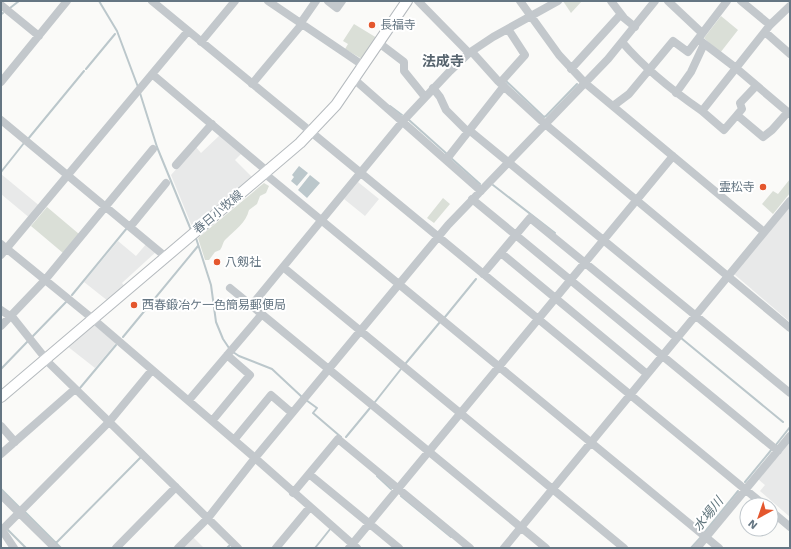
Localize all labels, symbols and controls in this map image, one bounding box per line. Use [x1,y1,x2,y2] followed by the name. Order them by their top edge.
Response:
[380,18,416,32] place label: 長福寺
[367,20,377,30] marker: 長福寺
[422,53,464,69] district label: 法成寺
[719,180,755,194] place label: 霊松寺
[758,182,768,192] marker: 霊松寺
[191,187,245,237] street label: 春日小牧線
[225,255,261,269] place label: 八剱社
[212,257,222,267] marker: 八剱社
[142,298,286,312] place label: 西春鍛冶ケ一色簡易郵便局
[129,300,139,310] marker: 西春鍛冶ケ一色簡易郵便局
[690,493,727,534] water label: 水場川
[739,497,779,537] north arrow
[746,517,760,532] text: N

